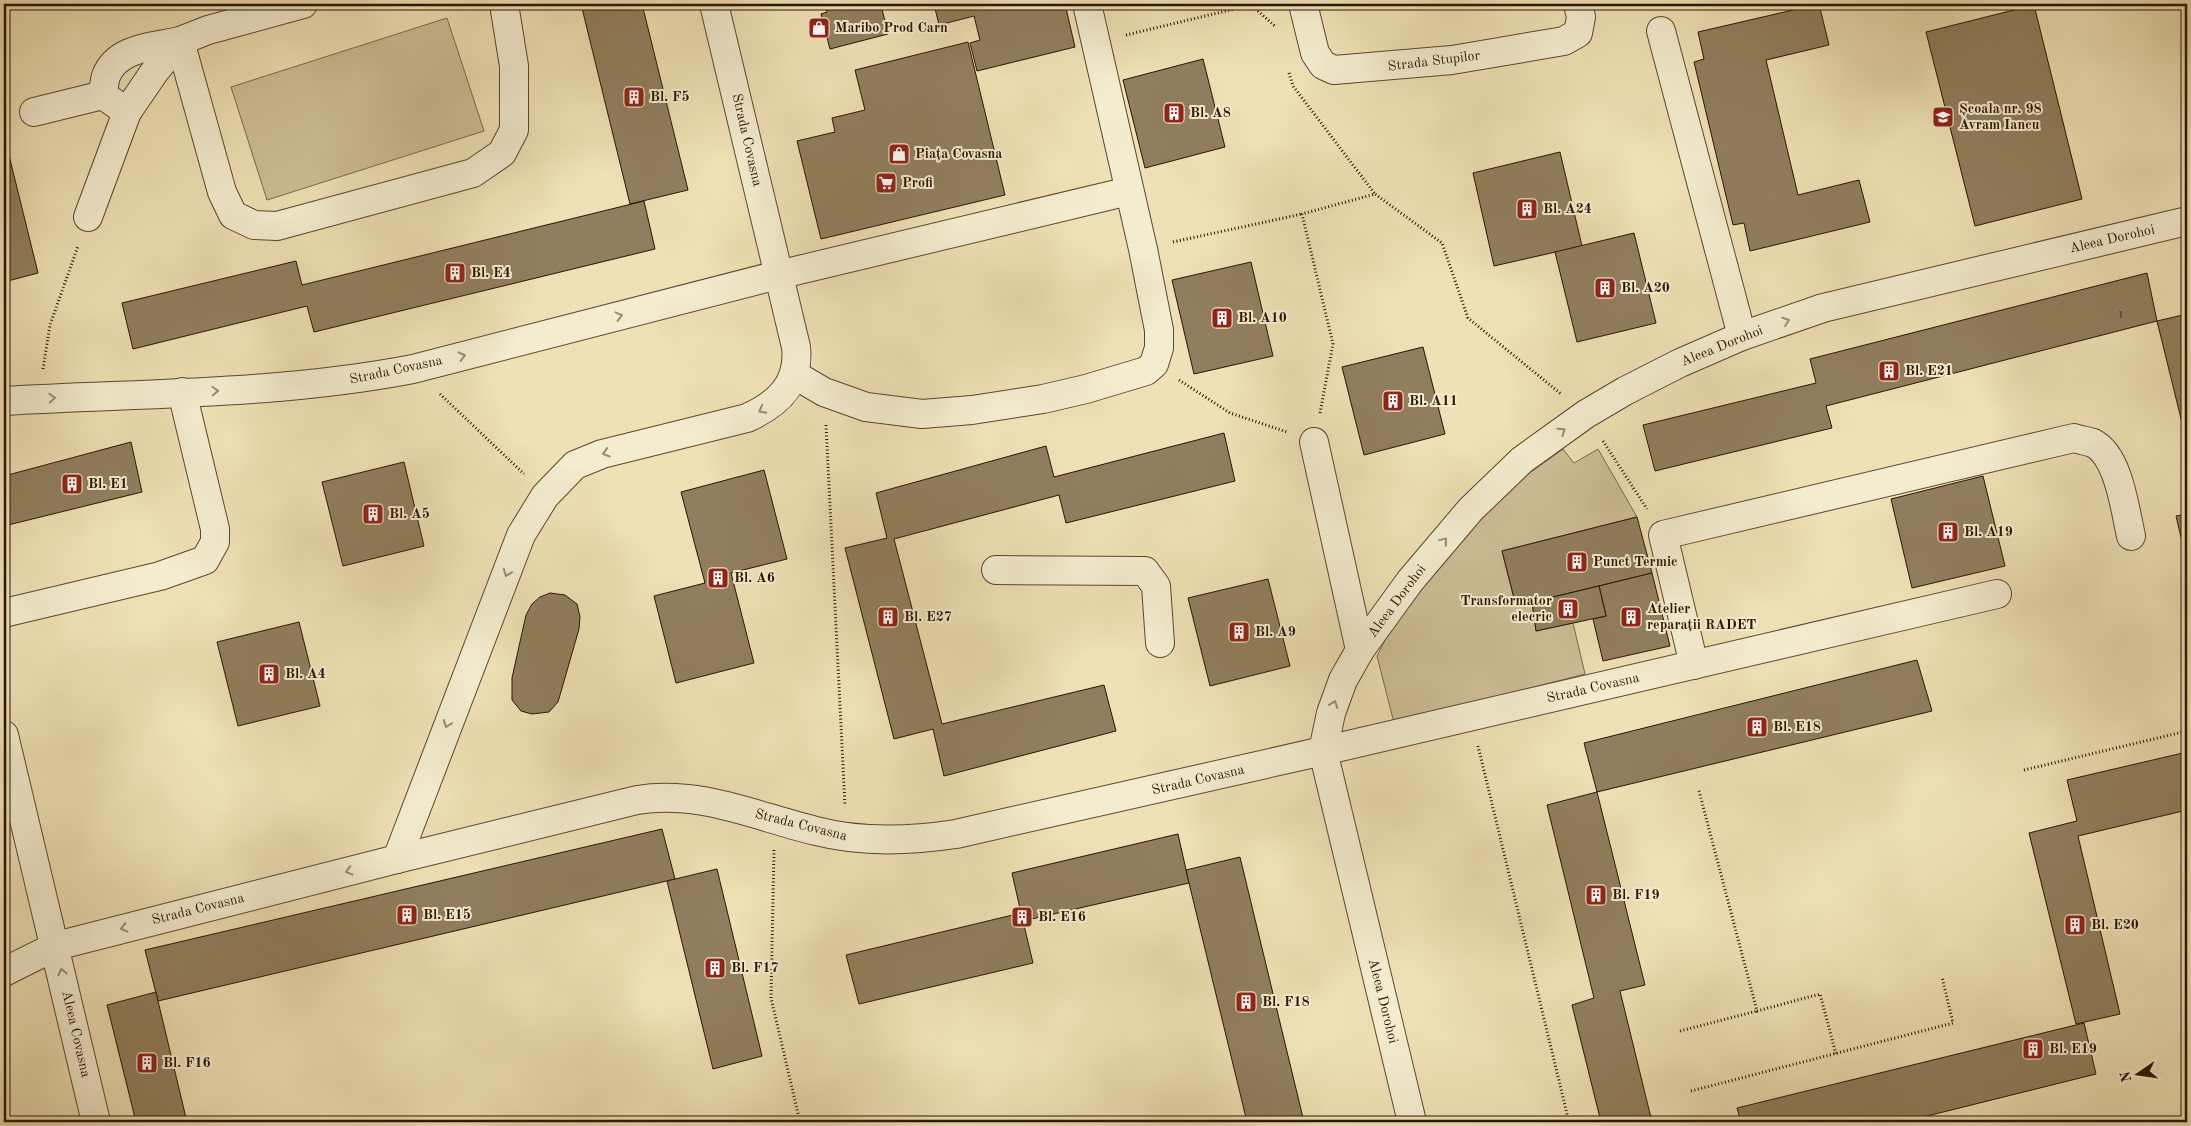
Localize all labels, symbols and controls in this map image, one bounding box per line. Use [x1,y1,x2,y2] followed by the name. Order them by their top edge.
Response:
[807,16,831,40] shop icon: Maribo Prod Carn
[835,21,948,35] place label: Maribo Prod Carn
[1387,48,1481,74] street label: Strada Stupilor
[622,85,646,109] building icon: Bl. F5
[650,90,690,104] place label: Bl. F5
[730,92,764,188] street label: Strada Covasna
[1162,101,1186,125] building icon: Bl. A8
[1959,102,2042,132] place label: Școala nr. 98 Avram Iancu
[1931,105,1955,129] school or university icon: Școala nr. 98 Avram Iancu
[1190,106,1231,120] place label: Bl. A8
[887,142,911,166] shop icon: Piața Covasna
[915,147,1002,161] place label: Piața Covasna
[874,171,898,195] supermarket icon: Profi
[902,176,933,190] place label: Profi
[1515,197,1539,221] building icon: Bl. A24
[1543,202,1592,216] place label: Bl. A24
[2068,222,2156,256] street label: Aleea Dorohoi
[443,261,467,285] building icon: Bl. E4
[471,266,511,280] place label: Bl. E4
[1593,276,1617,300] building icon: Bl. A20
[1621,281,1670,295] place label: Bl. A20
[1210,306,1234,330] building icon: Bl. A10
[2118,310,2124,321] house number: 1
[615,311,624,322] one-way arrow
[1238,311,1287,325] place label: Bl. A10
[1781,317,1790,327] one-way arrow
[1679,323,1765,369] street label: Aleea Dorohoi
[457,352,465,362] one-way arrow
[348,353,444,387] street label: Strada Covasna
[1877,359,1901,383] building icon: Bl. E21
[1905,364,1953,378] place label: Bl. E21
[211,386,219,397] one-way arrow
[1381,389,1405,413] building icon: Bl. A11
[49,393,57,404] one-way arrow
[1409,394,1458,408] place label: Bl. A11
[758,404,767,414] one-way arrow
[1556,428,1566,437] one-way arrow
[602,447,610,457] one-way arrow
[60,472,84,496] building icon: Bl. E1
[88,477,128,491] place label: Bl. E1
[361,502,385,526] building icon: Bl. A5
[389,507,430,521] place label: Bl. A5
[1936,520,1960,544] building icon: Bl. A19
[1964,525,2013,539] place label: Bl. A19
[1438,538,1446,547] one-way arrow
[1565,550,1589,574] building icon: Punct Termic
[1593,555,1678,569] place label: Punct Termic
[1365,562,1429,640] street label: Aleea Dorohoi
[706,566,730,590] building icon: Bl. A6
[502,568,513,577] one-way arrow
[734,571,775,585] place label: Bl. A6
[1460,594,1552,624] place label: Transformator elecric
[1556,597,1580,621] building icon: Transformator elecric
[1647,602,1756,632] place label: Atelier reparații RADET
[876,605,900,629] building icon: Bl. E27
[1619,605,1643,629] building icon: Atelier reparații RADET
[904,610,952,624] place label: Bl. E27
[1227,620,1251,644] building icon: Bl. A9
[1255,625,1296,639] place label: Bl. A9
[257,662,281,686] building icon: Bl. A4
[285,667,326,681] place label: Bl. A4
[1545,671,1641,705] street label: Strada Covasna
[1328,700,1338,709] one-way arrow
[1745,715,1769,739] building icon: Bl. E18
[443,719,453,728] one-way arrow
[1773,720,1821,734] place label: Bl. E18
[1150,763,1246,797] street label: Strada Covasna
[753,807,849,843] street label: Strada Covasna
[346,865,354,875] one-way arrow
[1584,883,1608,907] building icon: Bl. F19
[1612,888,1660,902] place label: Bl. F19
[150,891,246,927] street label: Strada Covasna
[395,903,419,927] building icon: Bl. E15
[1010,905,1034,929] building icon: Bl. E16
[423,908,471,922] place label: Bl. E15
[1038,910,1086,924] place label: Bl. E16
[2063,913,2087,937] building icon: Bl. E20
[2091,918,2139,932] place label: Bl. E20
[119,922,128,933] one-way arrow
[703,956,727,980] building icon: Bl. F17
[1366,957,1400,1045] street label: Aleea Dorohoi
[731,961,779,975] place label: Bl. F17
[57,968,68,977] one-way arrow
[59,989,93,1079] street label: Aleea Covasna
[1234,990,1258,1014] building icon: Bl. F18
[1262,995,1310,1009] place label: Bl. F18
[2021,1037,2045,1061] building icon: Bl. E19
[2049,1042,2097,1056] place label: Bl. E19
[2114,1048,2164,1098] north arrow
[135,1051,159,1075] building icon: Bl. F16
[163,1056,211,1070] place label: Bl. F16
[2118,1070,2134,1083] text: N

